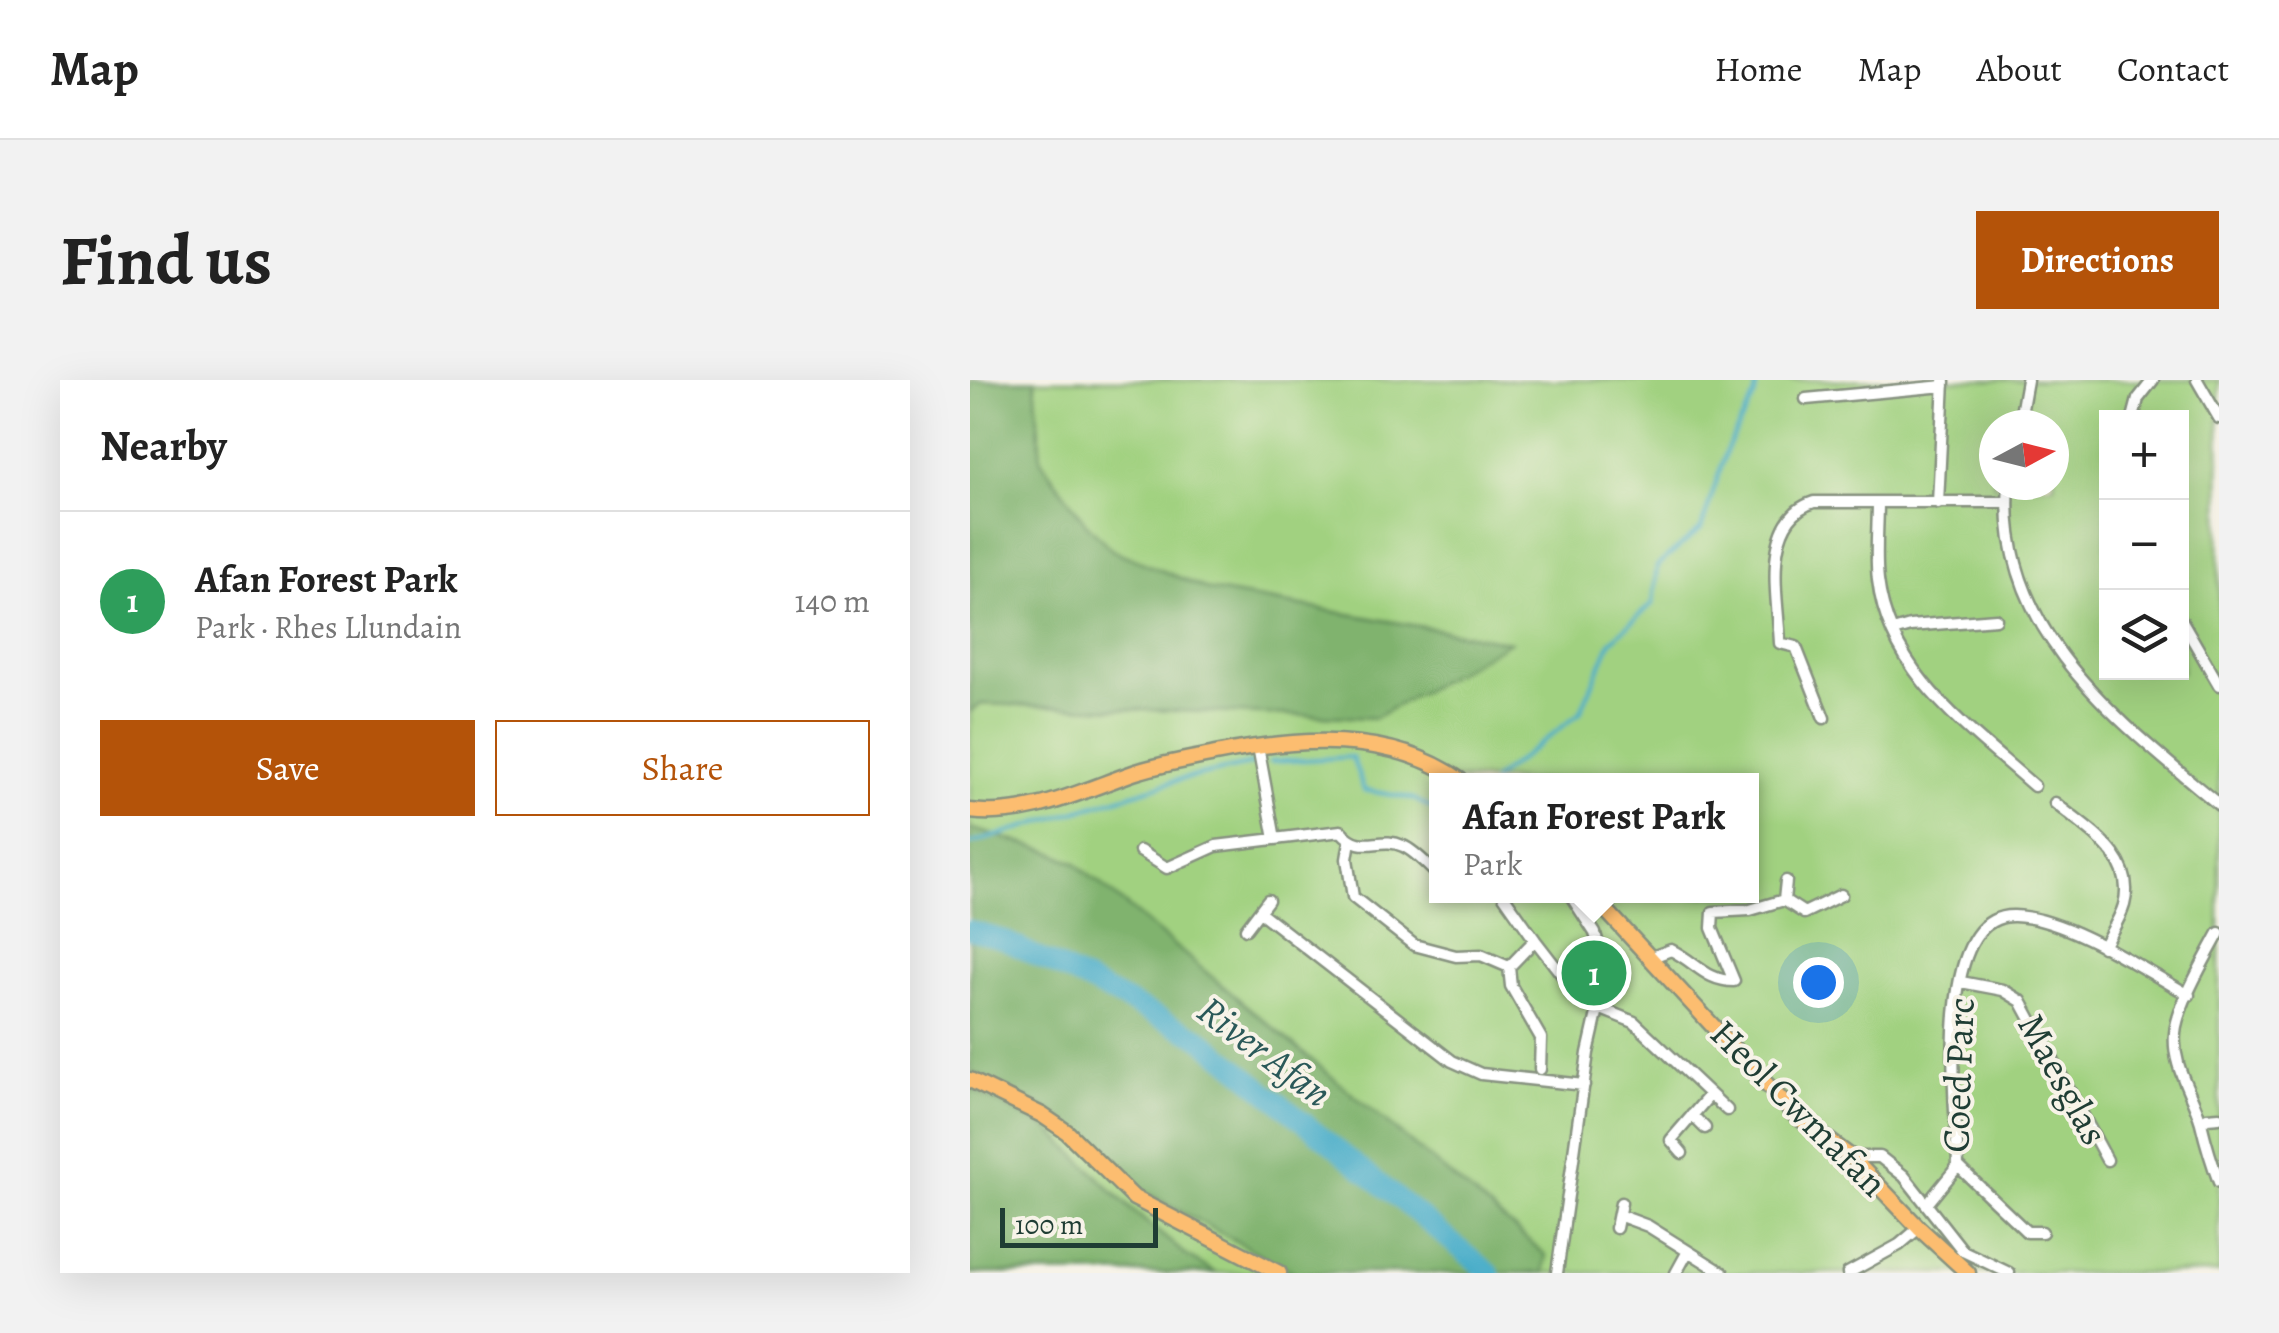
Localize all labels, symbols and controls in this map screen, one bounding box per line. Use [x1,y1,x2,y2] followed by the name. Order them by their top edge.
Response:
[50,36,139,102] text: Map
[1714,45,1802,93] text: Home
[1857,45,1921,93] text: Map
[1976,45,2062,93] text: About
[2117,45,2229,93] text: Contact
[1976,211,2219,309] button: Directions
[60,213,272,308] text: Find us
[1979,410,2069,500] north arrow
[2099,410,2189,680] map controls
[2099,410,2189,500] button: +
[100,417,227,474] text: Nearby
[2099,500,2189,590] button: −
[195,553,458,605] text: Afan Forest Park
[127,579,138,623] text: 1
[795,579,870,623] text: 140 m
[2099,590,2189,680] button: layers
[195,605,461,649] text: Park · Rhes Llundain
[100,720,475,816] button: Save
[495,720,870,816] button: Share
[1429,773,1759,903] popup
[1463,790,1725,842] text: Afan Forest Park
[1463,842,1523,886] text: Park
[1562,936,1626,1010] pin: 1
[1793,957,1844,1008] your location
[1186,983,1343,1120] water label: River Afan
[1929,997,1987,1153] street label: Coed Parc
[2006,1004,2120,1154] street label: Maesglas
[1699,1008,1899,1208] street label: Heol Cwmafan
[1000,1203,1158,1248] scale bar
[1015,1206,1083,1244] text: 100 m

